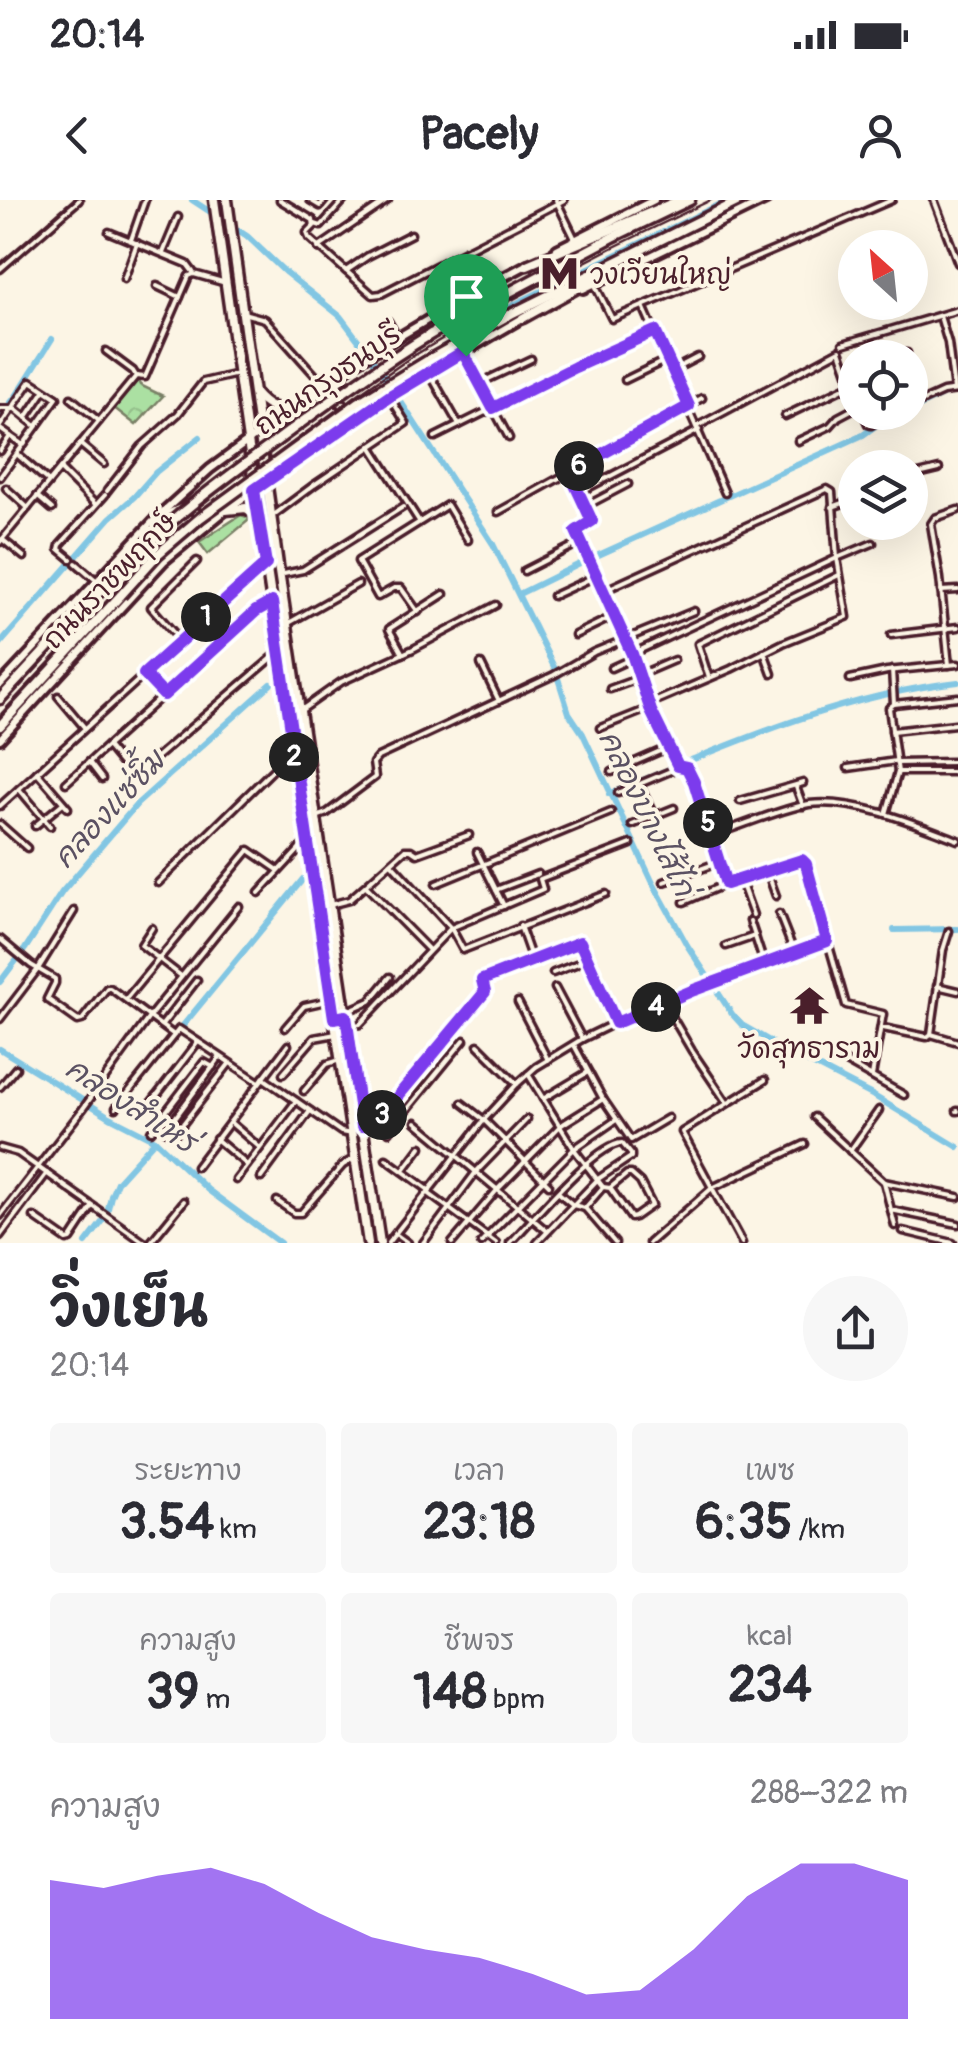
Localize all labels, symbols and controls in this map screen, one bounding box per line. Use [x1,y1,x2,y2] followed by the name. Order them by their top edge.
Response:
[50,11,144,59] text: 20:14
[420,107,538,163] text: Pacely
[50,108,105,163] icon: back
[853,108,908,163] icon: person
[838,230,928,320] north arrow
[838,230,928,540] map controls
[539,253,581,295] metro station icon: วงเวียนใหญ่
[424,254,509,357] pin
[590,255,731,293] place label: วงเวียนใหญ่
[439,269,494,324] icon: arrive
[247,316,409,445] street label: ถนนกรุงธนบุรี
[838,340,928,430] button: locate
[554,441,604,491] pin: 6
[571,448,587,483] text: 6
[838,450,928,540] button: layers
[34,502,186,658] street label: ถนนราชพฤกษ์
[181,592,231,642] pin: 1
[201,599,211,634] text: 1
[590,723,707,907] water label: คลองบางไส้ไก่
[269,732,319,782] pin: 2
[39,735,174,876] water label: คลองแซ่ซิ้ม
[286,739,302,774] text: 2
[683,798,733,848] pin: 5
[700,805,716,840] text: 5
[631,982,681,1032] pin: 4
[788,984,830,1026] temple icon: วัดสุทธาราม
[648,989,664,1024] text: 4
[738,1032,880,1069] place label: วัดสุทธาราม
[59,1049,208,1164] water label: คลองสำเหร่
[357,1090,407,1140] pin: 3
[374,1097,390,1132] text: 3
[50,1274,208,1343] text: วิ่งเย็น
[803,1276,908,1381] button: share
[50,1346,129,1386] text: 20:14
[135,1454,241,1489] text: ระยะทาง
[453,1454,505,1489] text: เวลา
[745,1454,795,1489] text: เพซ
[119,1491,214,1554] text: 3.54
[423,1491,535,1554] text: 23:18
[695,1491,792,1554] text: 6:35
[214,1512,257,1547] text: km
[792,1512,845,1547] text: /km
[747,1619,793,1654] text: kcal
[140,1624,236,1659] text: ความสูง
[444,1624,514,1659] text: ชีพจร
[728,1654,812,1717] text: 234
[146,1661,199,1724] text: 39
[413,1661,487,1724] text: 148
[199,1682,230,1717] text: m
[487,1682,545,1717] text: bpm
[750,1773,908,1813] text: 288–322 m
[50,1787,161,1827] text: ความสูง

